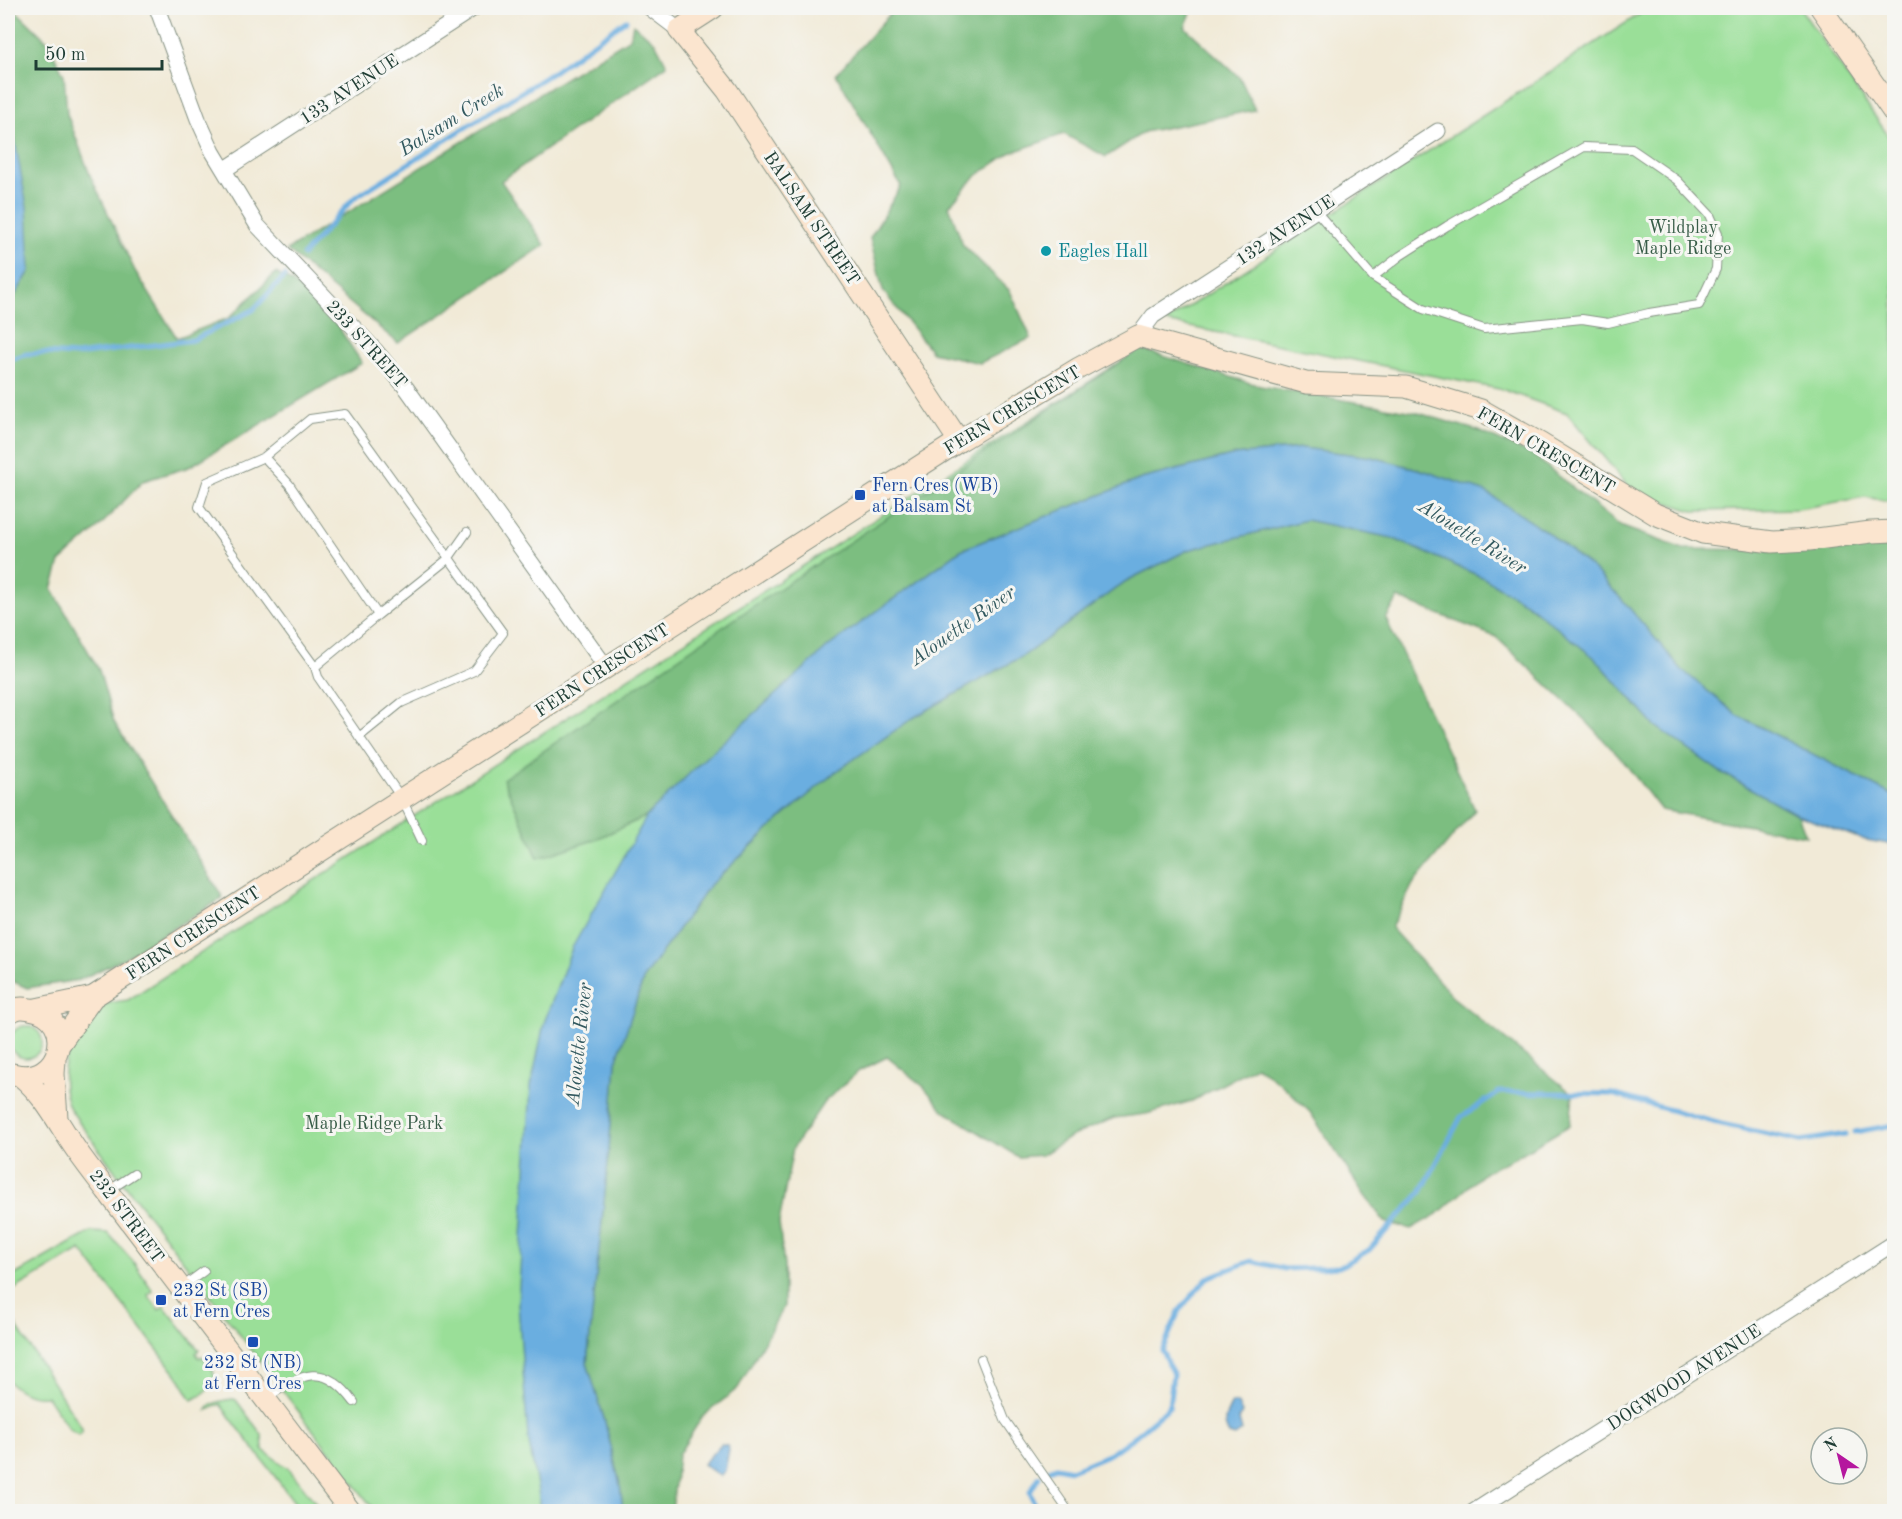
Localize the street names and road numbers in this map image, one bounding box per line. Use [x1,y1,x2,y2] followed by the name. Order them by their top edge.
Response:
[297,51,402,128] street label: 133 AVENUE
[760,149,862,289] street label: BALSAM STREET
[1233,192,1338,269] street label: 132 AVENUE
[322,297,410,392] street label: 233 STREET
[941,363,1084,459] street label: FERN CRESCENT
[1473,404,1618,498] street label: FERN CRESCENT
[532,621,673,721] street label: FERN CRESCENT
[123,884,264,984] street label: FERN CRESCENT
[86,1167,167,1266] street label: 232 STREET
[1604,1321,1765,1434] street label: DOGWOOD AVENUE

